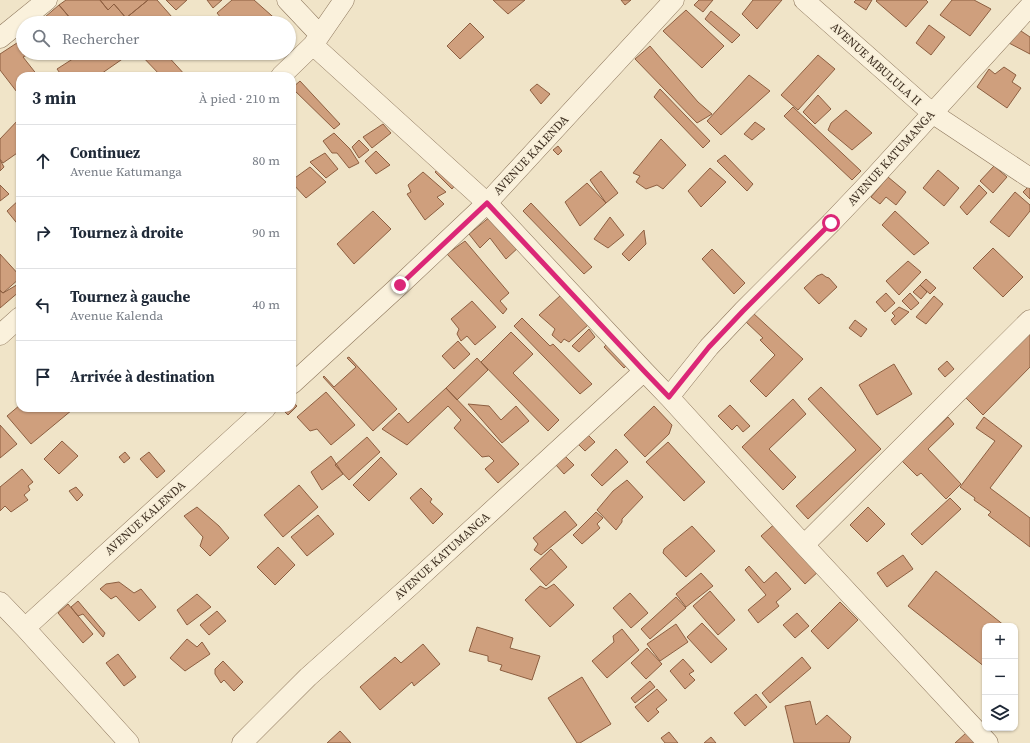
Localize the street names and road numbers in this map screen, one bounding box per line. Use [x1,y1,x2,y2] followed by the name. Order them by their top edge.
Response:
[827,19,925,109] street label: AVENUE MBULULA II
[844,107,938,209] street label: AVENUE KATUMANGA
[490,112,572,198] street label: AVENUE KALENDA
[101,477,189,559] street label: AVENUE KALENDA
[391,509,493,603] street label: AVENUE KATUMANGA

